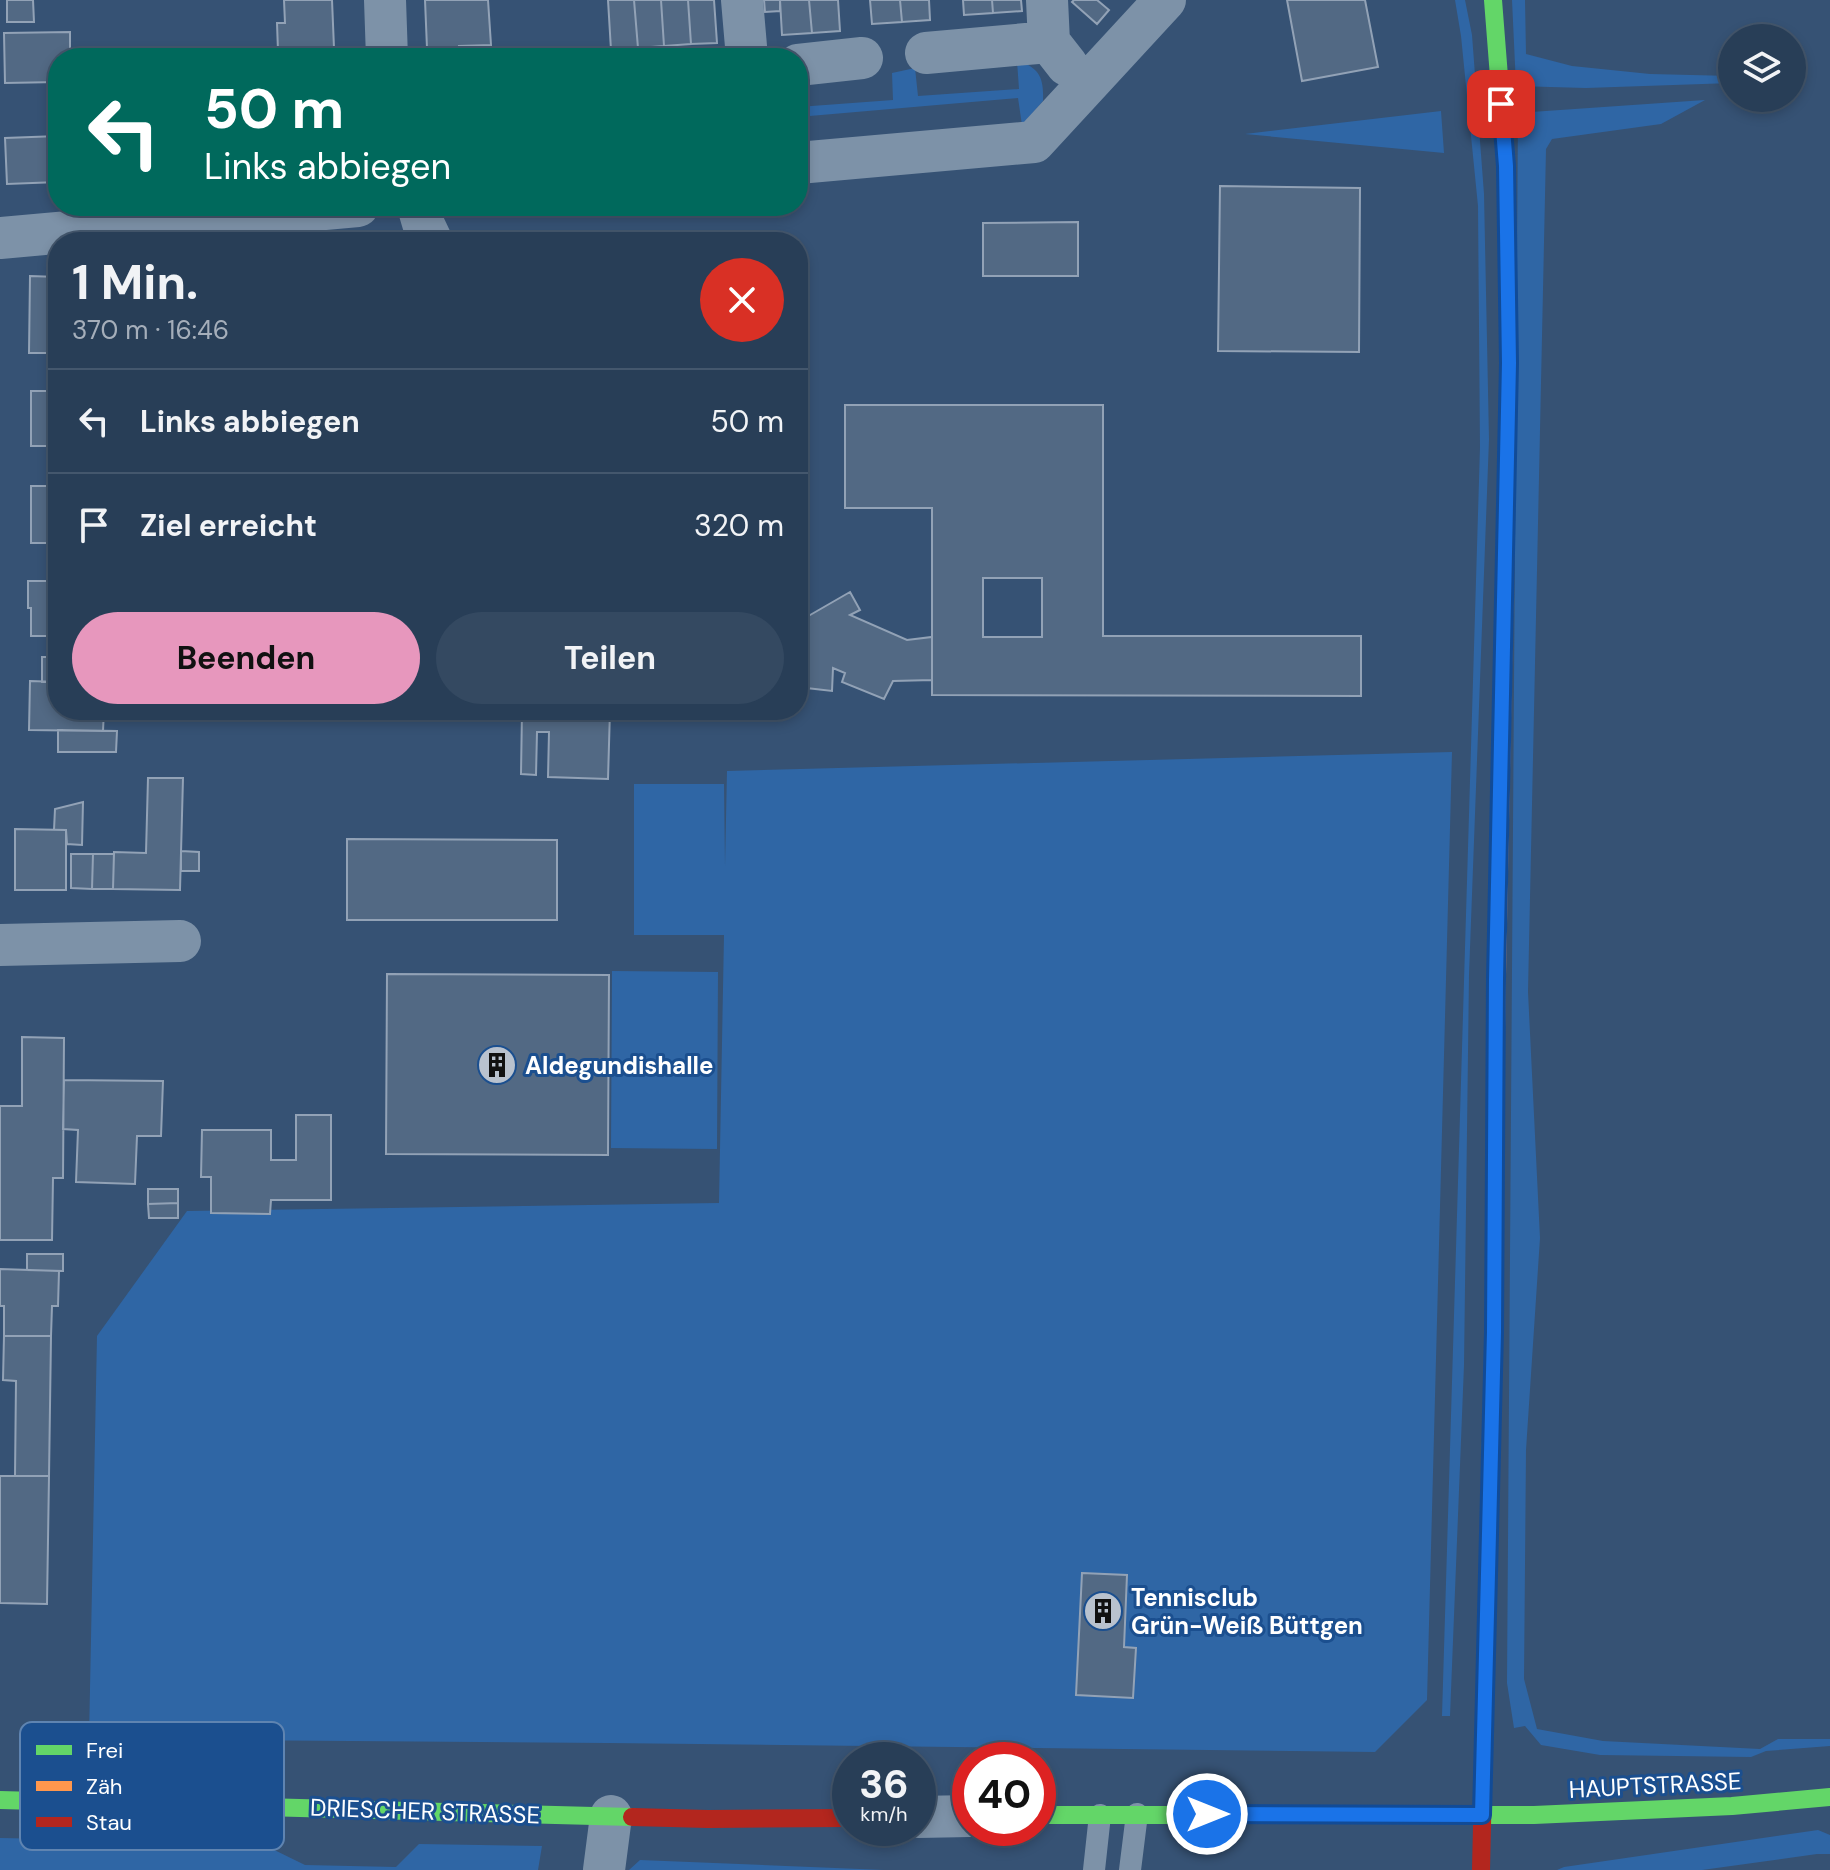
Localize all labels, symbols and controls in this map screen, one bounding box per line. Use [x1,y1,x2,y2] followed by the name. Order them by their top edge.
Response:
[1718,24,1806,112] map controls
[1718,24,1806,112] button: layers
[1467,70,1535,138] pin
[204,72,344,145] text: 50 m
[72,80,176,184] icon: left
[1479,82,1523,126] icon: arrive
[204,143,451,190] text: Links abbiegen
[72,251,198,314] text: 1 Min.
[700,258,784,342] button: close
[72,313,229,347] text: 370 m · 16:46
[72,399,116,443] icon: left
[140,402,360,441] text: Links abbiegen
[710,402,784,441] text: 50 m
[72,503,116,547] icon: arrive
[140,506,317,545] text: Ziel erreicht
[694,506,784,545] text: 320 m
[72,612,420,704] button: Beenden
[436,612,784,704] button: Teilen
[476,1044,518,1086] building icon: Aldegundishalle
[525,1050,713,1081] place label: Aldegundishalle
[1131,1582,1363,1641] place label: Tennisclub Grün-Weiß Büttgen
[1082,1590,1124,1632] building icon: Tennisclub Grün-Weiß Büttgen
[20,1722,284,1850] legend
[86,1736,123,1765] text: Frei
[952,1742,1056,1846] speed limit sign: 40
[859,1758,909,1810] text: 36
[1568,1765,1742,1805] street label: HAUPTSTRASSE
[86,1772,123,1801] text: Zäh
[1165,1772,1249,1856] position arrow
[309,1791,541,1831] street label: DRIESCHER STRASSE
[860,1801,908,1827] text: km/h
[86,1808,132,1837] text: Stau

